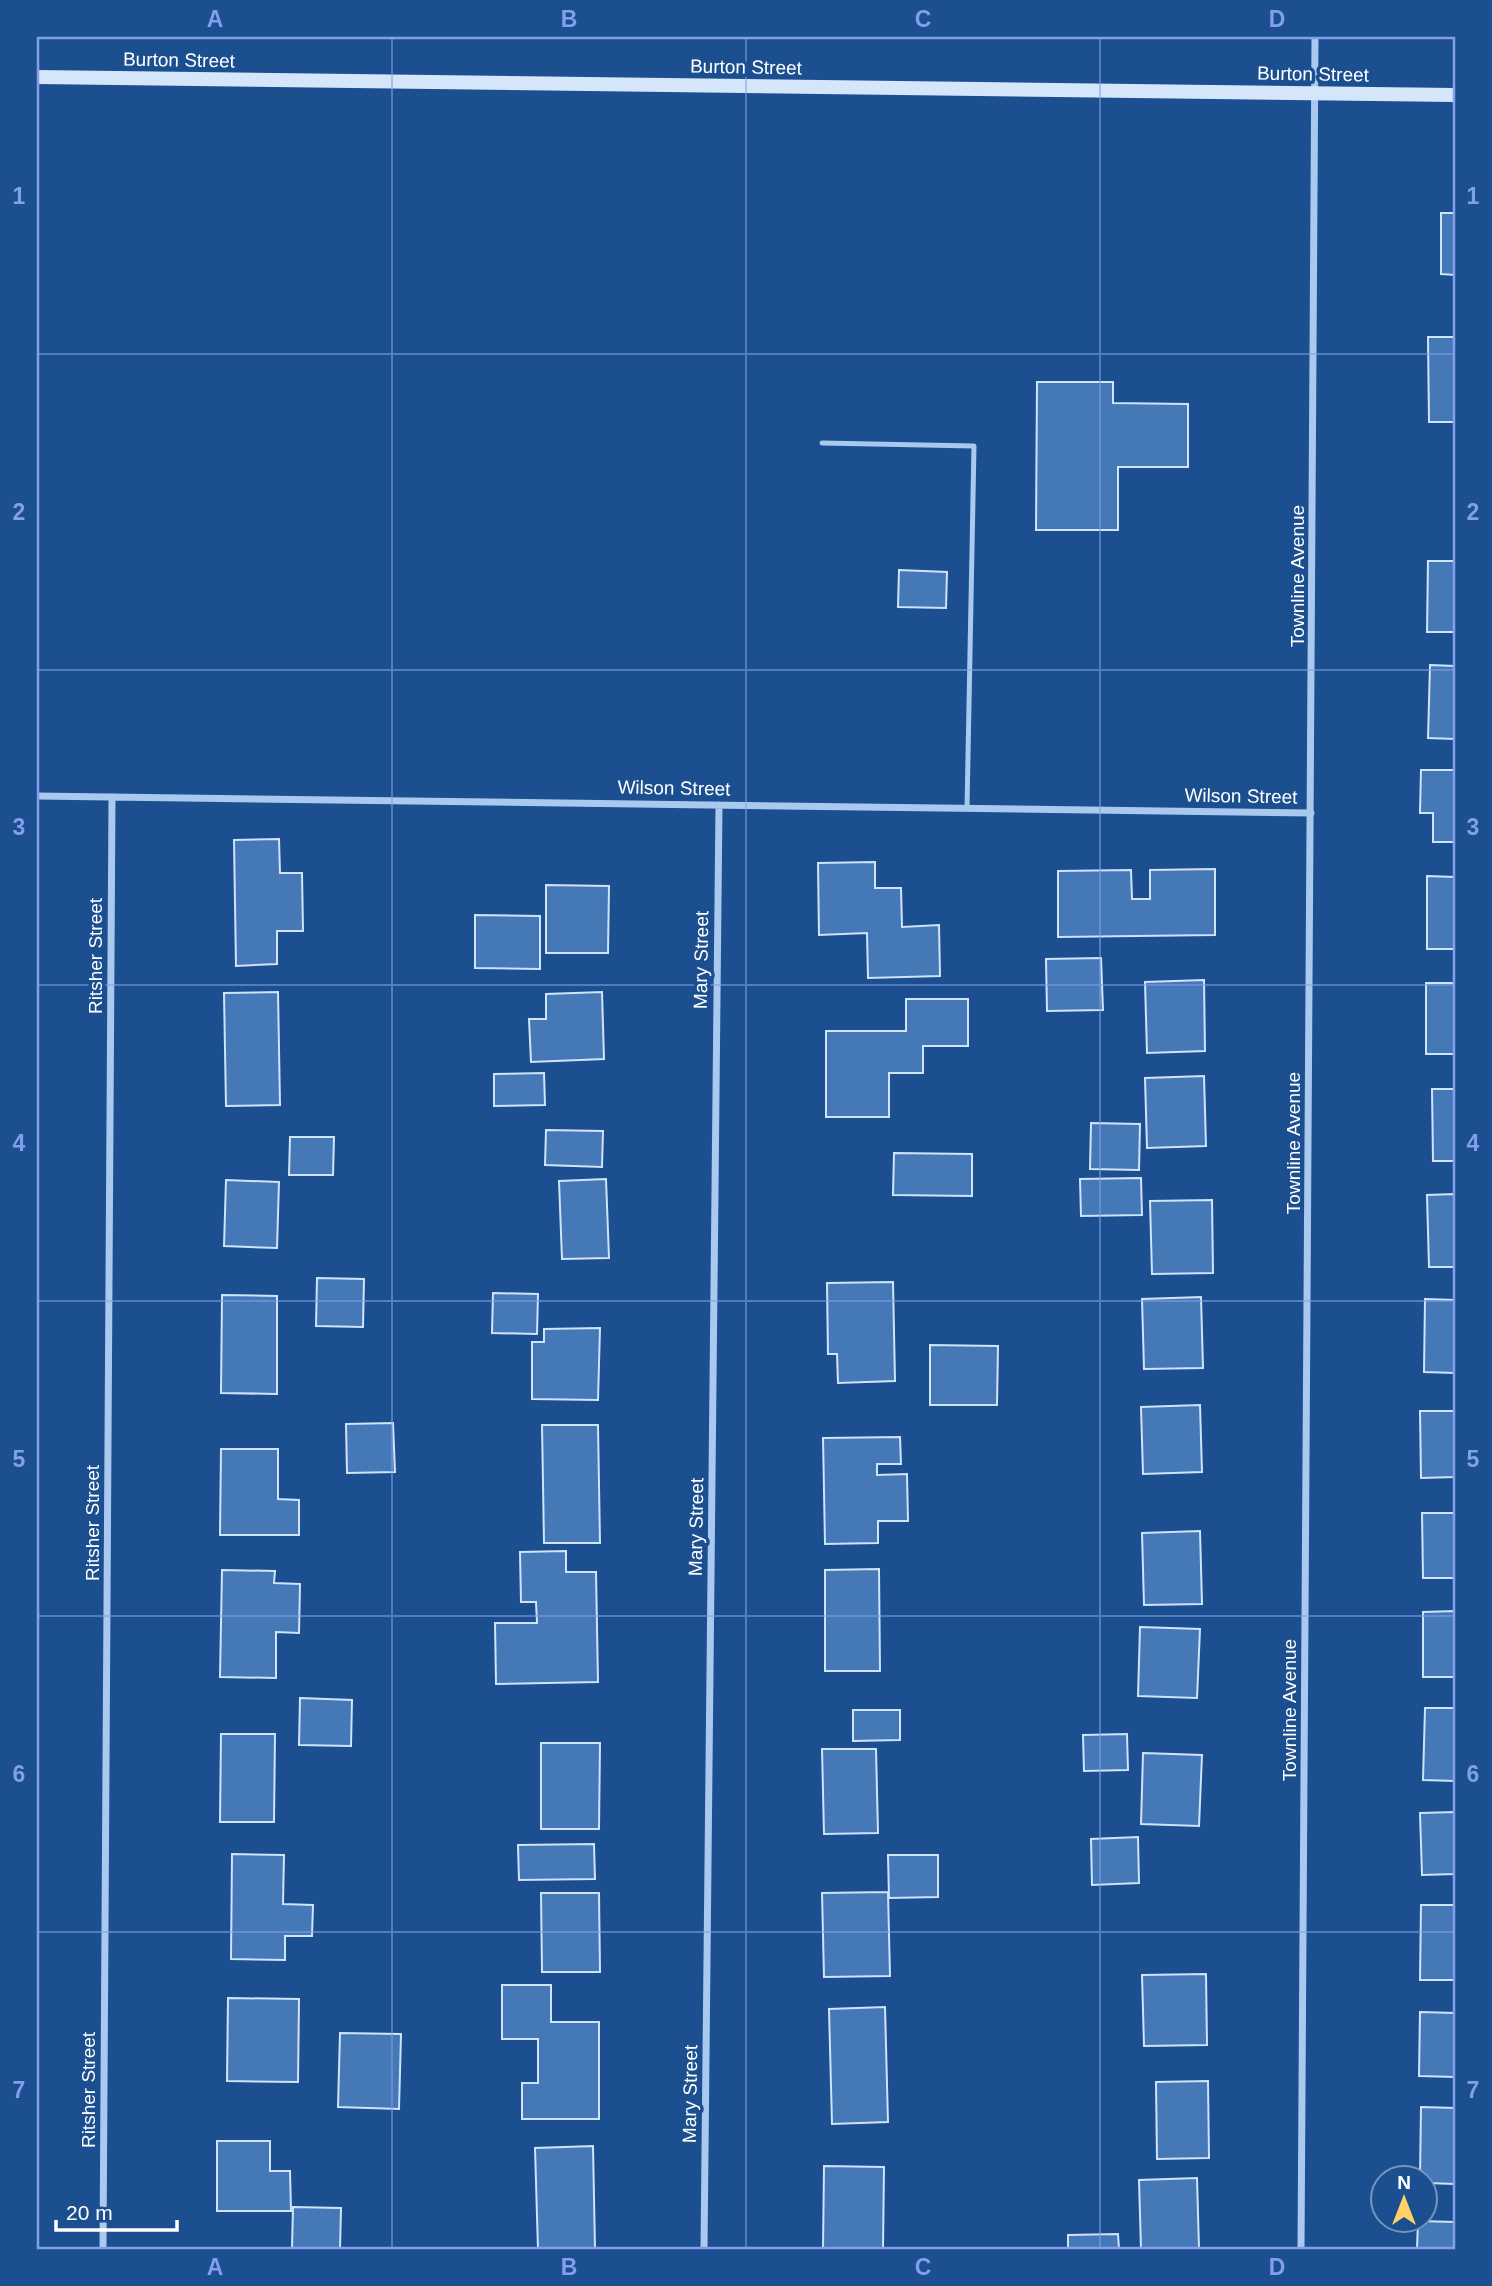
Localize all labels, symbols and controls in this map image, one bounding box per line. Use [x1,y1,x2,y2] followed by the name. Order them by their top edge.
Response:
[207,6,223,32] text: A
[561,6,577,32] text: B
[915,6,931,32] text: C
[1269,6,1285,32] text: D
[123,49,236,71] street label: Burton Street
[690,56,803,78] street label: Burton Street
[1257,63,1370,85] street label: Burton Street
[13,183,26,209] text: 1
[1467,183,1480,209] text: 1
[13,499,25,525] text: 2
[1467,499,1479,525] text: 2
[1287,505,1308,647] street label: Townline Avenue
[617,777,731,799] street label: Wilson Street
[1184,785,1298,807] street label: Wilson Street
[13,814,25,840] text: 3
[1467,814,1479,840] text: 3
[85,897,106,1014] street label: Ritsher Street
[690,910,712,1009] street label: Mary Street
[1283,1072,1304,1214] street label: Townline Avenue
[13,1130,26,1156] text: 4
[1467,1130,1480,1156] text: 4
[13,1446,26,1472] text: 5
[1467,1446,1480,1472] text: 5
[82,1464,103,1581] street label: Ritsher Street
[685,1477,707,1576] street label: Mary Street
[1279,1639,1300,1781] street label: Townline Avenue
[13,1761,25,1787] text: 6
[1467,1761,1479,1787] text: 6
[78,2031,99,2148] street label: Ritsher Street
[679,2044,701,2143] street label: Mary Street
[13,2077,25,2103] text: 7
[1467,2077,1479,2103] text: 7
[1370,2164,1440,2234] north arrow
[1397,2172,1411,2193] text: N
[56,2188,177,2232] scale bar
[66,2201,113,2224] text: 20 m
[207,2254,223,2280] text: A
[561,2254,577,2280] text: B
[915,2254,931,2280] text: C
[1269,2254,1285,2280] text: D

